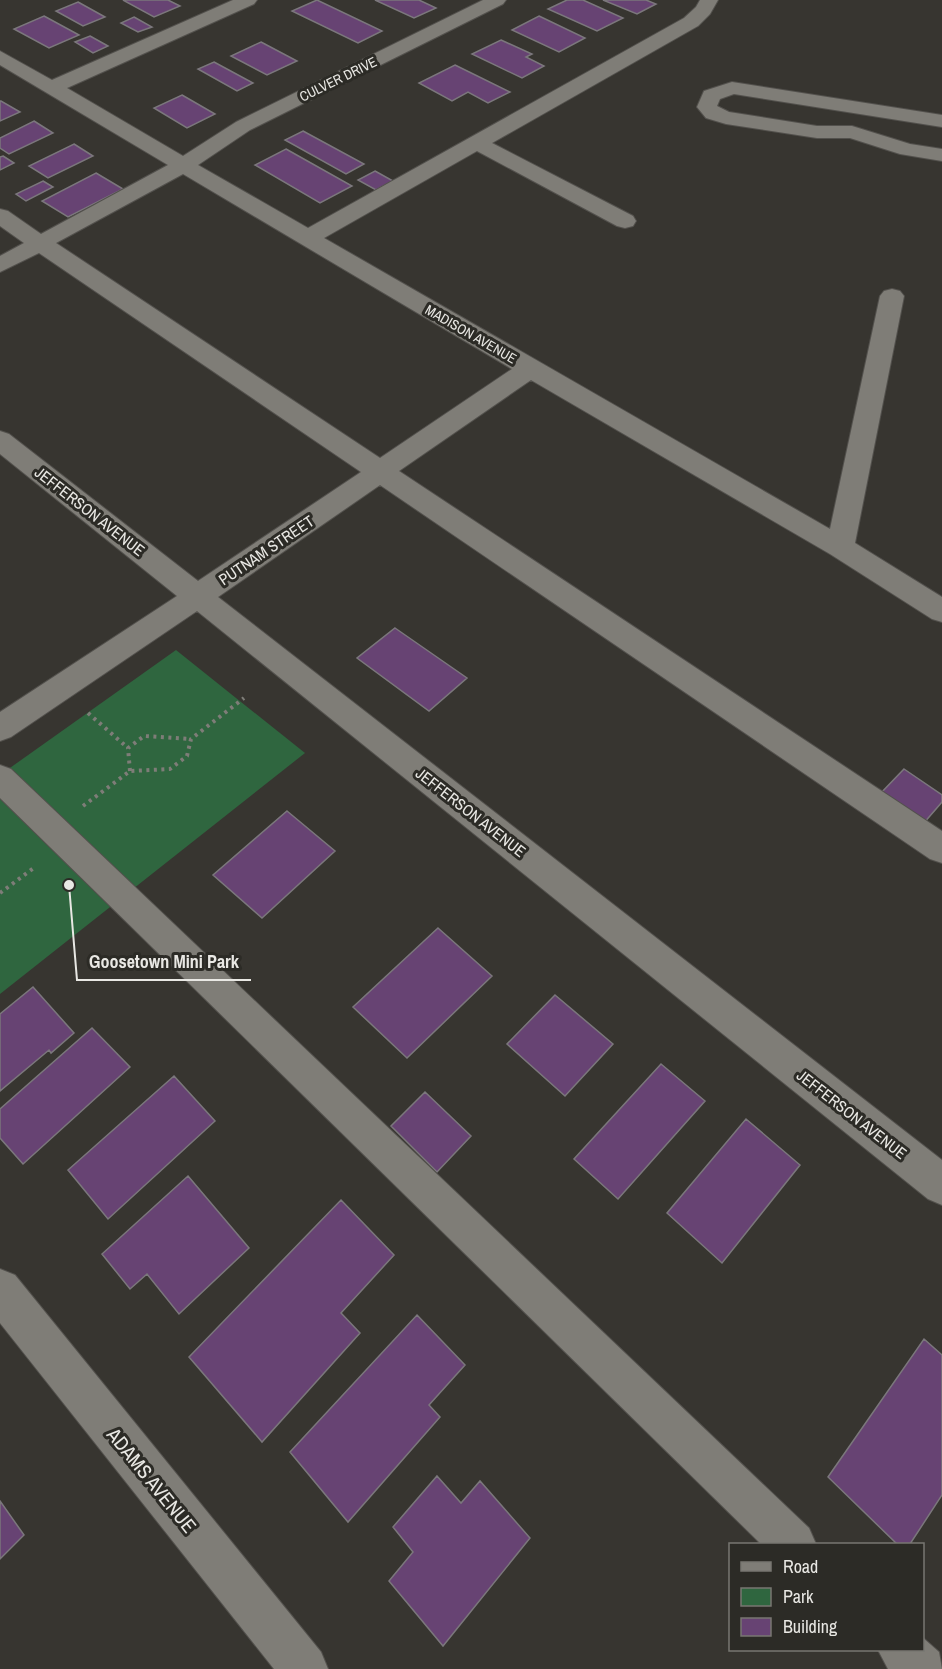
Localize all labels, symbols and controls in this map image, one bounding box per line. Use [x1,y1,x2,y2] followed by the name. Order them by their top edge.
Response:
[296,52,380,106] street label: CULVER DRIVE
[422,301,520,367] street label: MADISON AVENUE
[30,461,150,561] street label: JEFFERSON AVENUE
[214,510,318,590] street label: PUTNAM STREET
[411,762,531,862] street label: JEFFERSON AVENUE
[77,944,251,980] callout: Goosetown Mini Park
[89,949,240,974] text: Goosetown Mini Park
[792,1064,912,1164] street label: JEFFERSON AVENUE
[101,1421,203,1538] street label: ADAMS AVENUE
[729,1543,924,1651] legend
[783,1554,818,1579] text: Road
[783,1584,814,1609] text: Park
[783,1614,838,1639] text: Building

